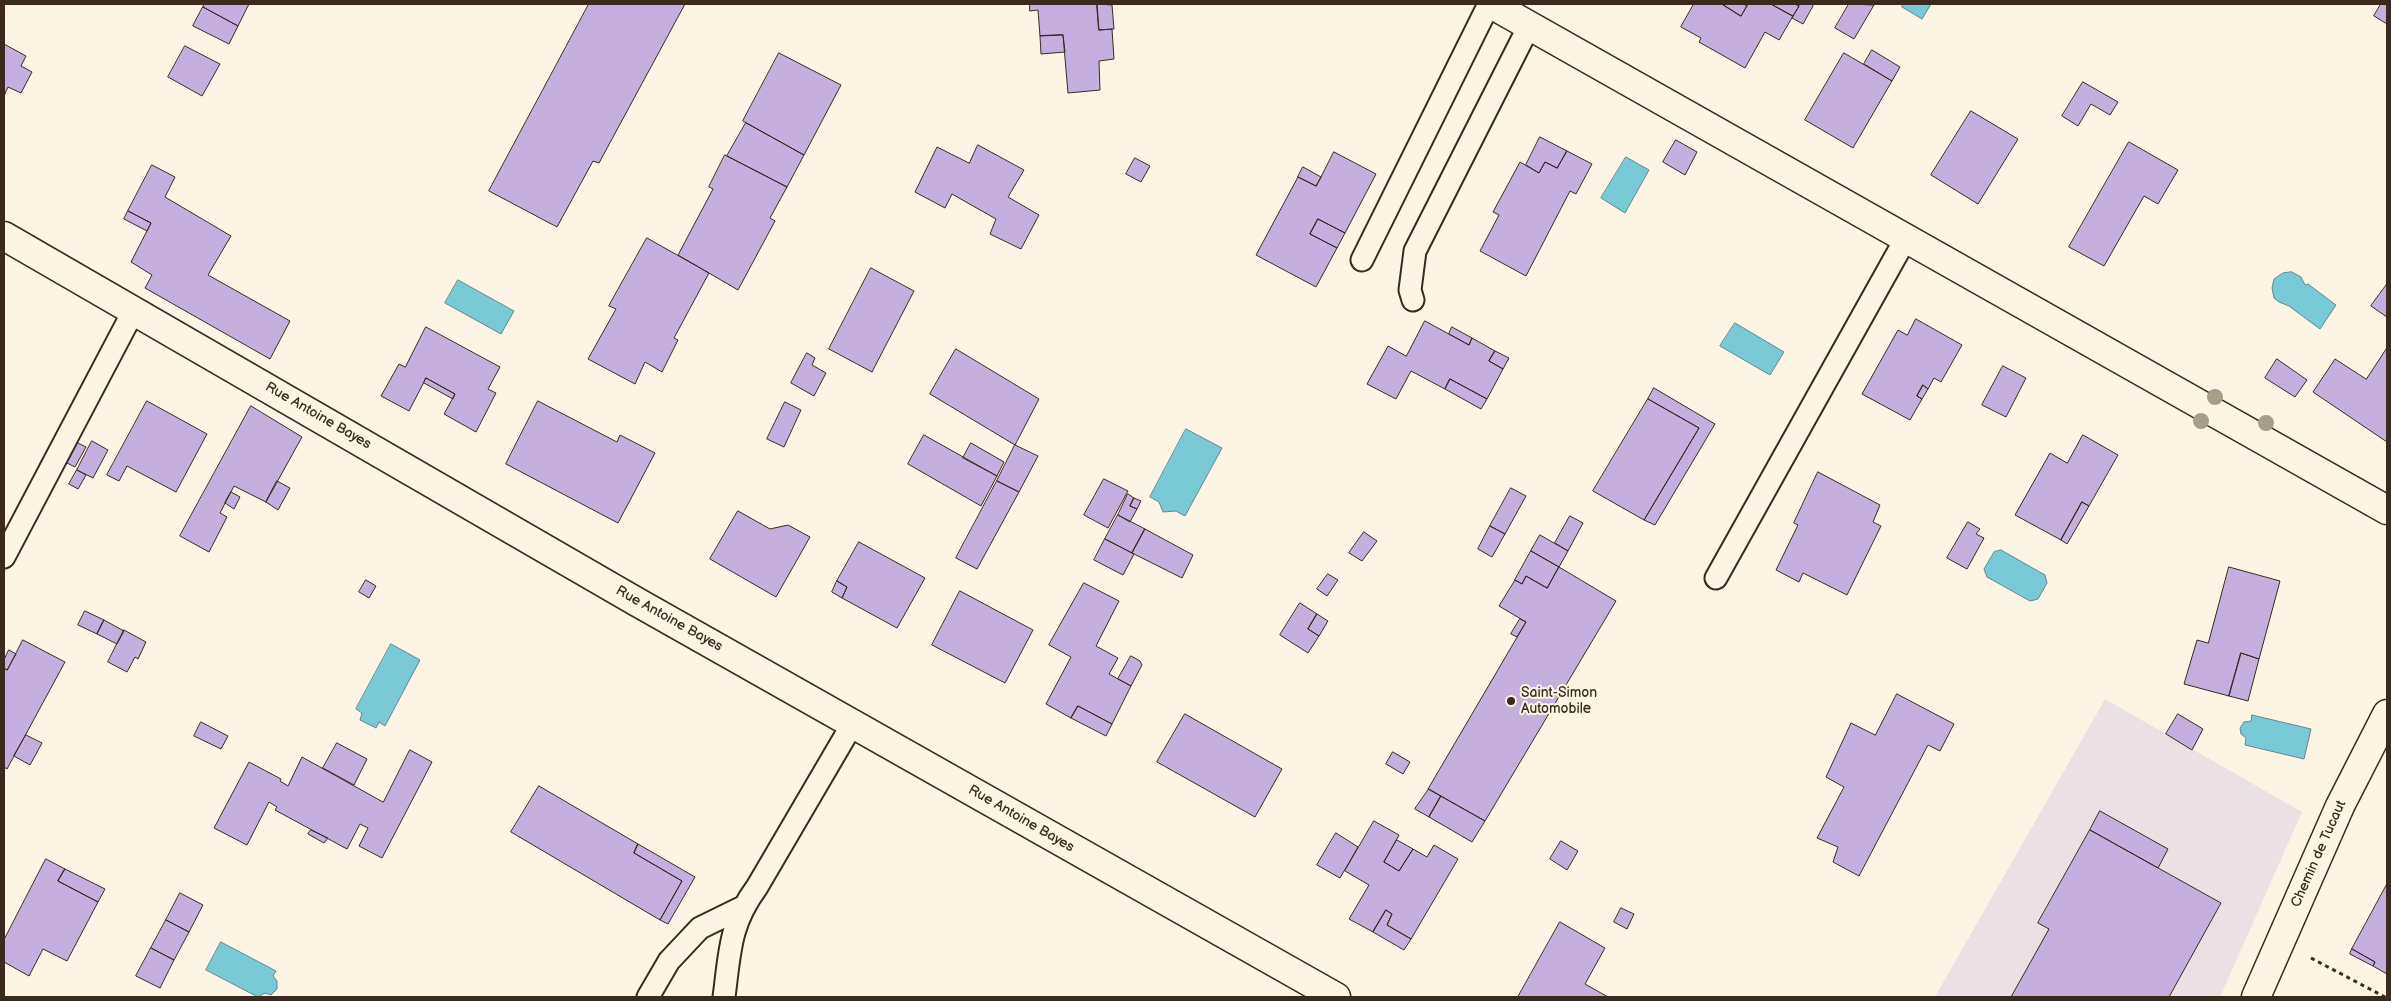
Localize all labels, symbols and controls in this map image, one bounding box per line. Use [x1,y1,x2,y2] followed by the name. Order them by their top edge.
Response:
[262,379,374,453] street label: Rue Antoine Bayes
[613,583,725,655] street label: Rue Antoine Bayes
[1521,685,1597,718] place label: Saint-Simon Automobile
[1505,695,1517,707] marker: Saint-Simon Automobile
[965,782,1077,856] street label: Rue Antoine Bayes
[2288,798,2350,910] street label: Chemin de Tucaut

